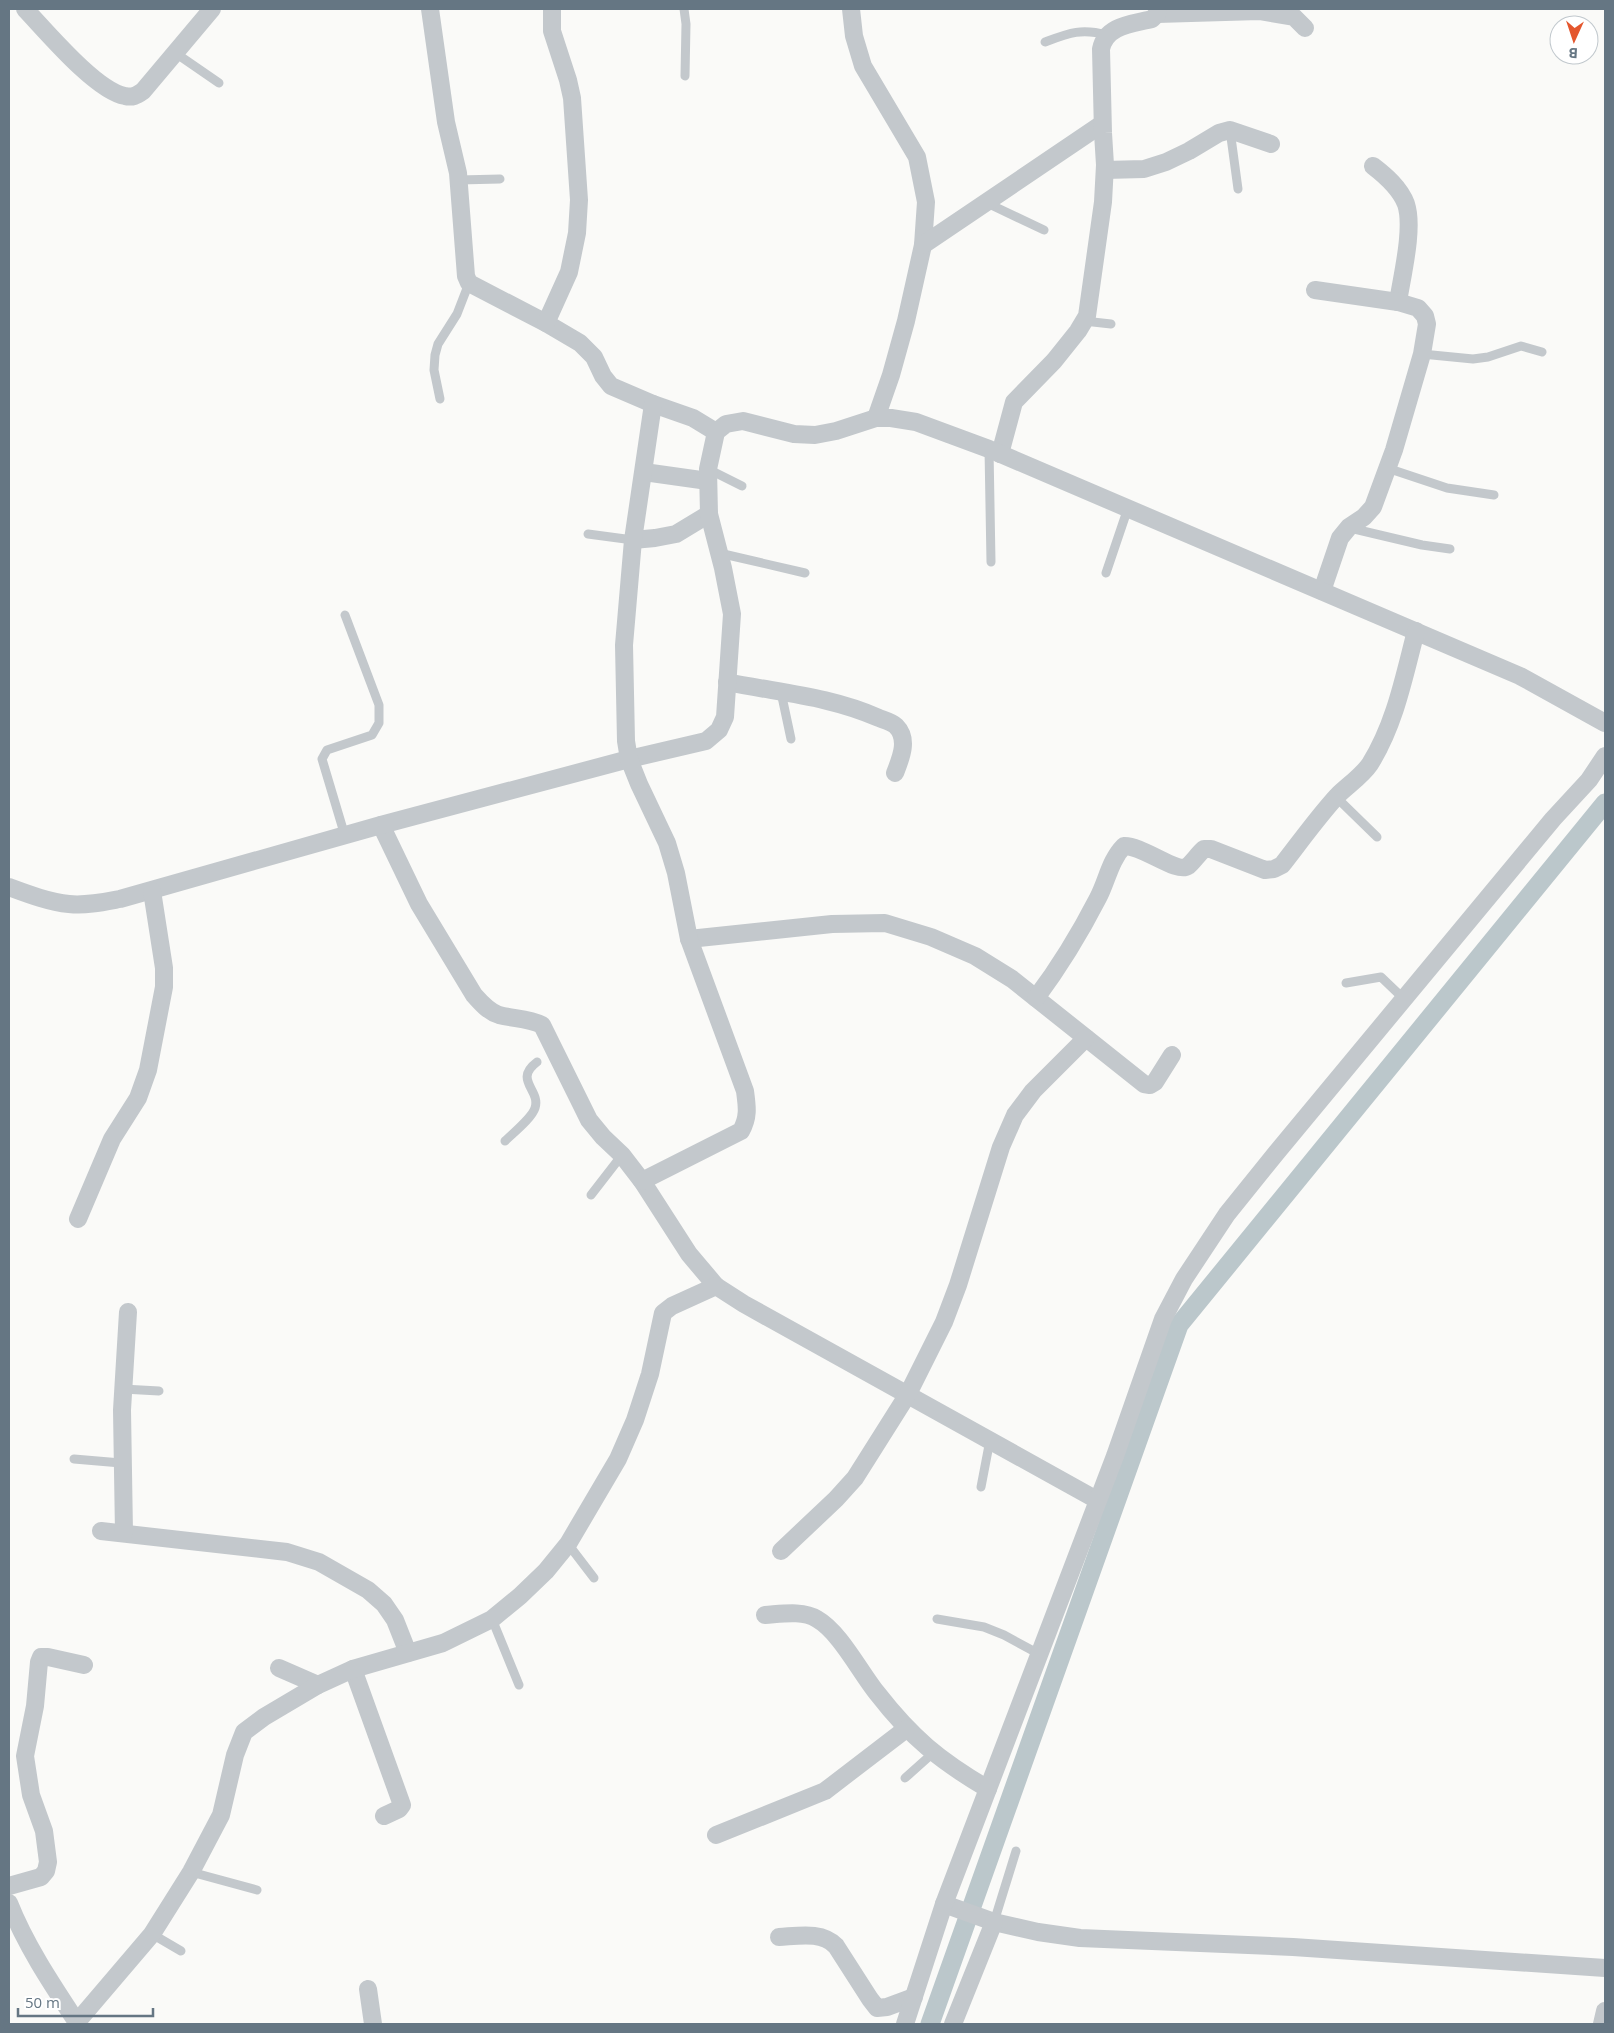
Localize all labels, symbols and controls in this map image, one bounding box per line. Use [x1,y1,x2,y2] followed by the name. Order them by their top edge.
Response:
[1549,15,1599,65] north arrow
[1568,44,1578,63] text: B
[18,1986,152,2018] scale bar
[25,1992,60,2012] text: 50 m

